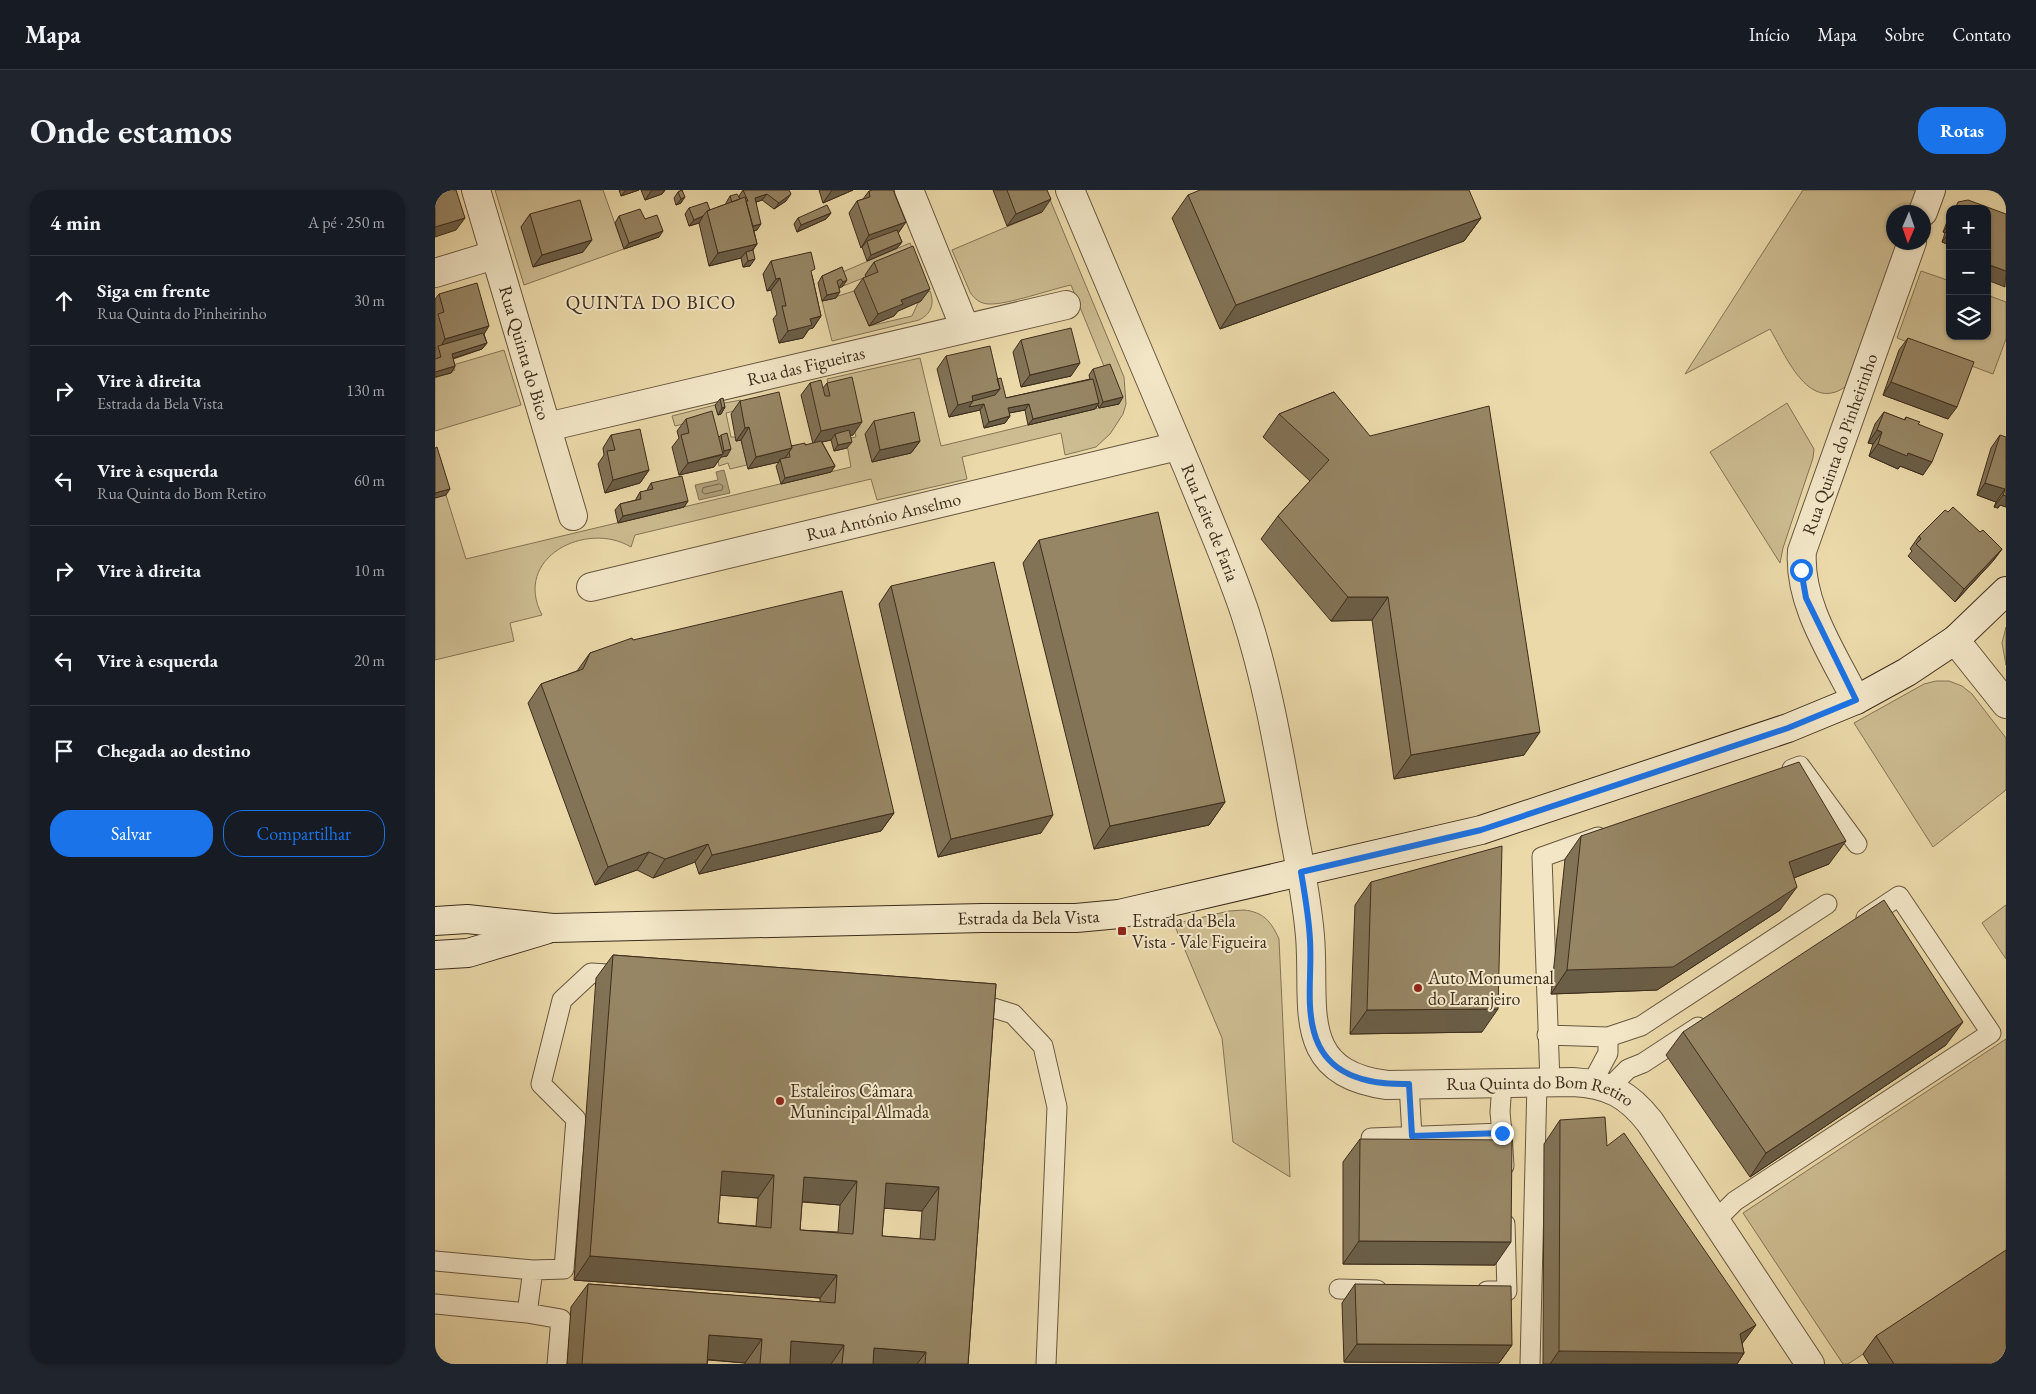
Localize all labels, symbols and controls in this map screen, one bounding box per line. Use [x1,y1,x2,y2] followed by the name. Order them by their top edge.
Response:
[25,19,81,50] text: Mapa
[1749,23,1790,46] text: Início
[1818,23,1857,46] text: Mapa
[1885,23,1924,46] text: Sobre
[1952,23,2011,46] text: Contato
[1918,107,2006,154] button: Rotas
[30,108,232,153] text: Onde estamos
[1886,205,1931,250] north arrow
[1946,205,1991,340] map controls
[1946,205,1991,250] button: +
[50,209,101,236] text: 4 min
[308,212,385,233] text: A pé · 250 m
[1946,250,1991,295] button: −
[97,278,210,303] text: Siga em frente
[494,283,556,423] street label: Rua Quinta do Bico
[50,287,78,315] icon: ahead
[354,290,385,311] text: 30 m
[566,290,736,315] district label: QUINTA DO BICO
[1946,295,1991,340] button: layers
[97,303,267,324] text: Rua Quinta do Pinheirinho
[745,341,867,391] street label: Rua das Figueiras
[1797,350,1882,538] street label: Rua Quinta do Pinheirinho
[97,368,201,393] text: Vire à direita
[50,377,78,405] icon: right
[346,380,385,401] text: 130 m
[97,393,223,414] text: Estrada da Bela Vista
[97,458,218,483] text: Vire à esquerda
[1176,460,1245,585] street label: Rua Leite de Faria
[50,467,78,495] icon: left
[354,470,385,491] text: 60 m
[97,483,266,504] text: Rua Quinta do Bom Retiro
[804,487,963,546] street label: Rua António Anselmo
[50,557,78,585] icon: right
[97,558,201,583] text: Vire à direita
[1790,559,1813,582] route start
[354,560,385,581] text: 10 m
[50,647,78,675] icon: left
[97,648,218,673] text: Vire à esquerda
[354,650,385,671] text: 20 m
[50,737,78,765] icon: arrive
[97,738,251,763] text: Chegada ao destino
[50,810,213,857] button: Salvar
[223,810,385,857] button: Compartilhar
[957,904,1101,930] street label: Estrada da Bela Vista
[1132,909,1268,953] place label: Estrada da Bela Vista - Vale Figueira
[1116,925,1128,937] marker: Estrada da Bela Vista - Vale Figueira
[1427,966,1554,1010] place label: Auto Monumenal do Laranjeiro
[1412,982,1424,994] marker: Auto Monumenal do Laranjeiro
[1446,1070,1639,1111] street label: Rua Quinta do Bom Retiro
[790,1079,930,1123] place label: Estaleiros Câmara Munincipal Almada
[774,1095,786,1107] marker: Estaleiros Câmara Munincipal Almada
[1491,1122,1514,1145] route end

